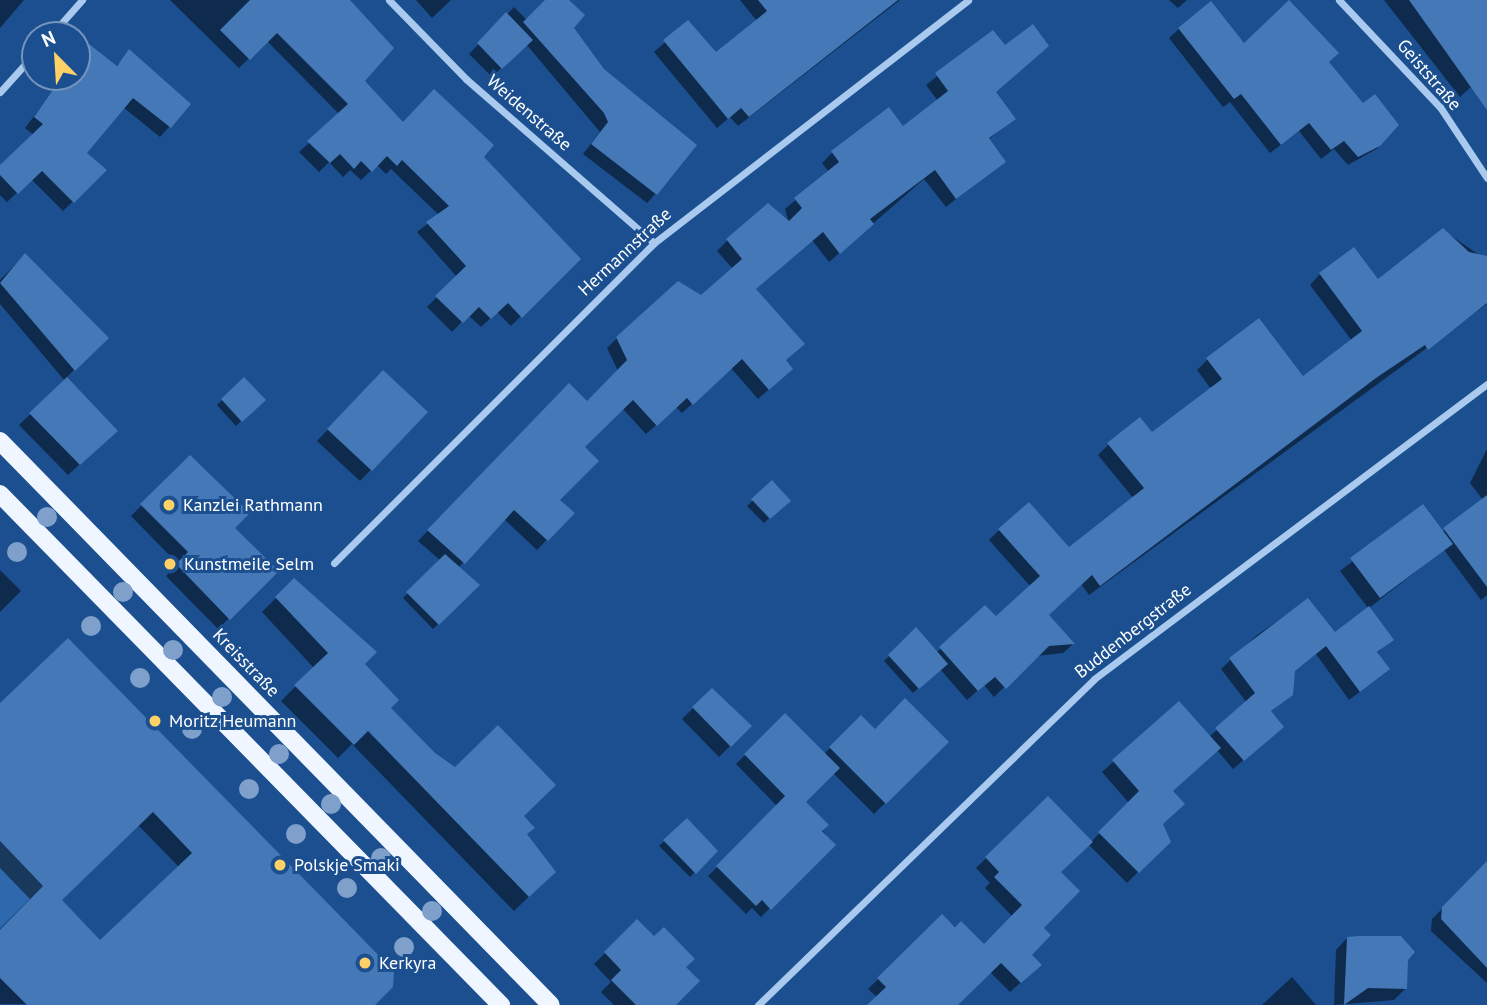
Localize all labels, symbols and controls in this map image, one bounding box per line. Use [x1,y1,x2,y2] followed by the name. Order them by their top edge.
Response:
[21,21,91,91] north arrow
[38,25,59,52] text: N
[1392,35,1466,115] street label: Geiststraße
[482,70,576,156] street label: Weidenstraße
[574,203,676,301] street label: Hermannstraße
[183,494,323,516] place label: Kanzlei Rathmann
[161,497,177,513] marker: Kanzlei Rathmann
[184,553,314,575] place label: Kunstmeile Selm
[162,556,178,572] marker: Kunstmeile Selm
[1071,579,1195,683] street label: Buddenbergstraße
[208,624,284,702] street label: Kreisstraße
[169,710,297,732] place label: Moritz Heumann
[147,713,163,729] marker: Moritz Heumann
[294,854,400,876] place label: Polskje Smaki
[272,857,288,873] marker: Polskje Smaki
[379,952,436,974] place label: Kerkyra
[357,955,373,971] marker: Kerkyra

